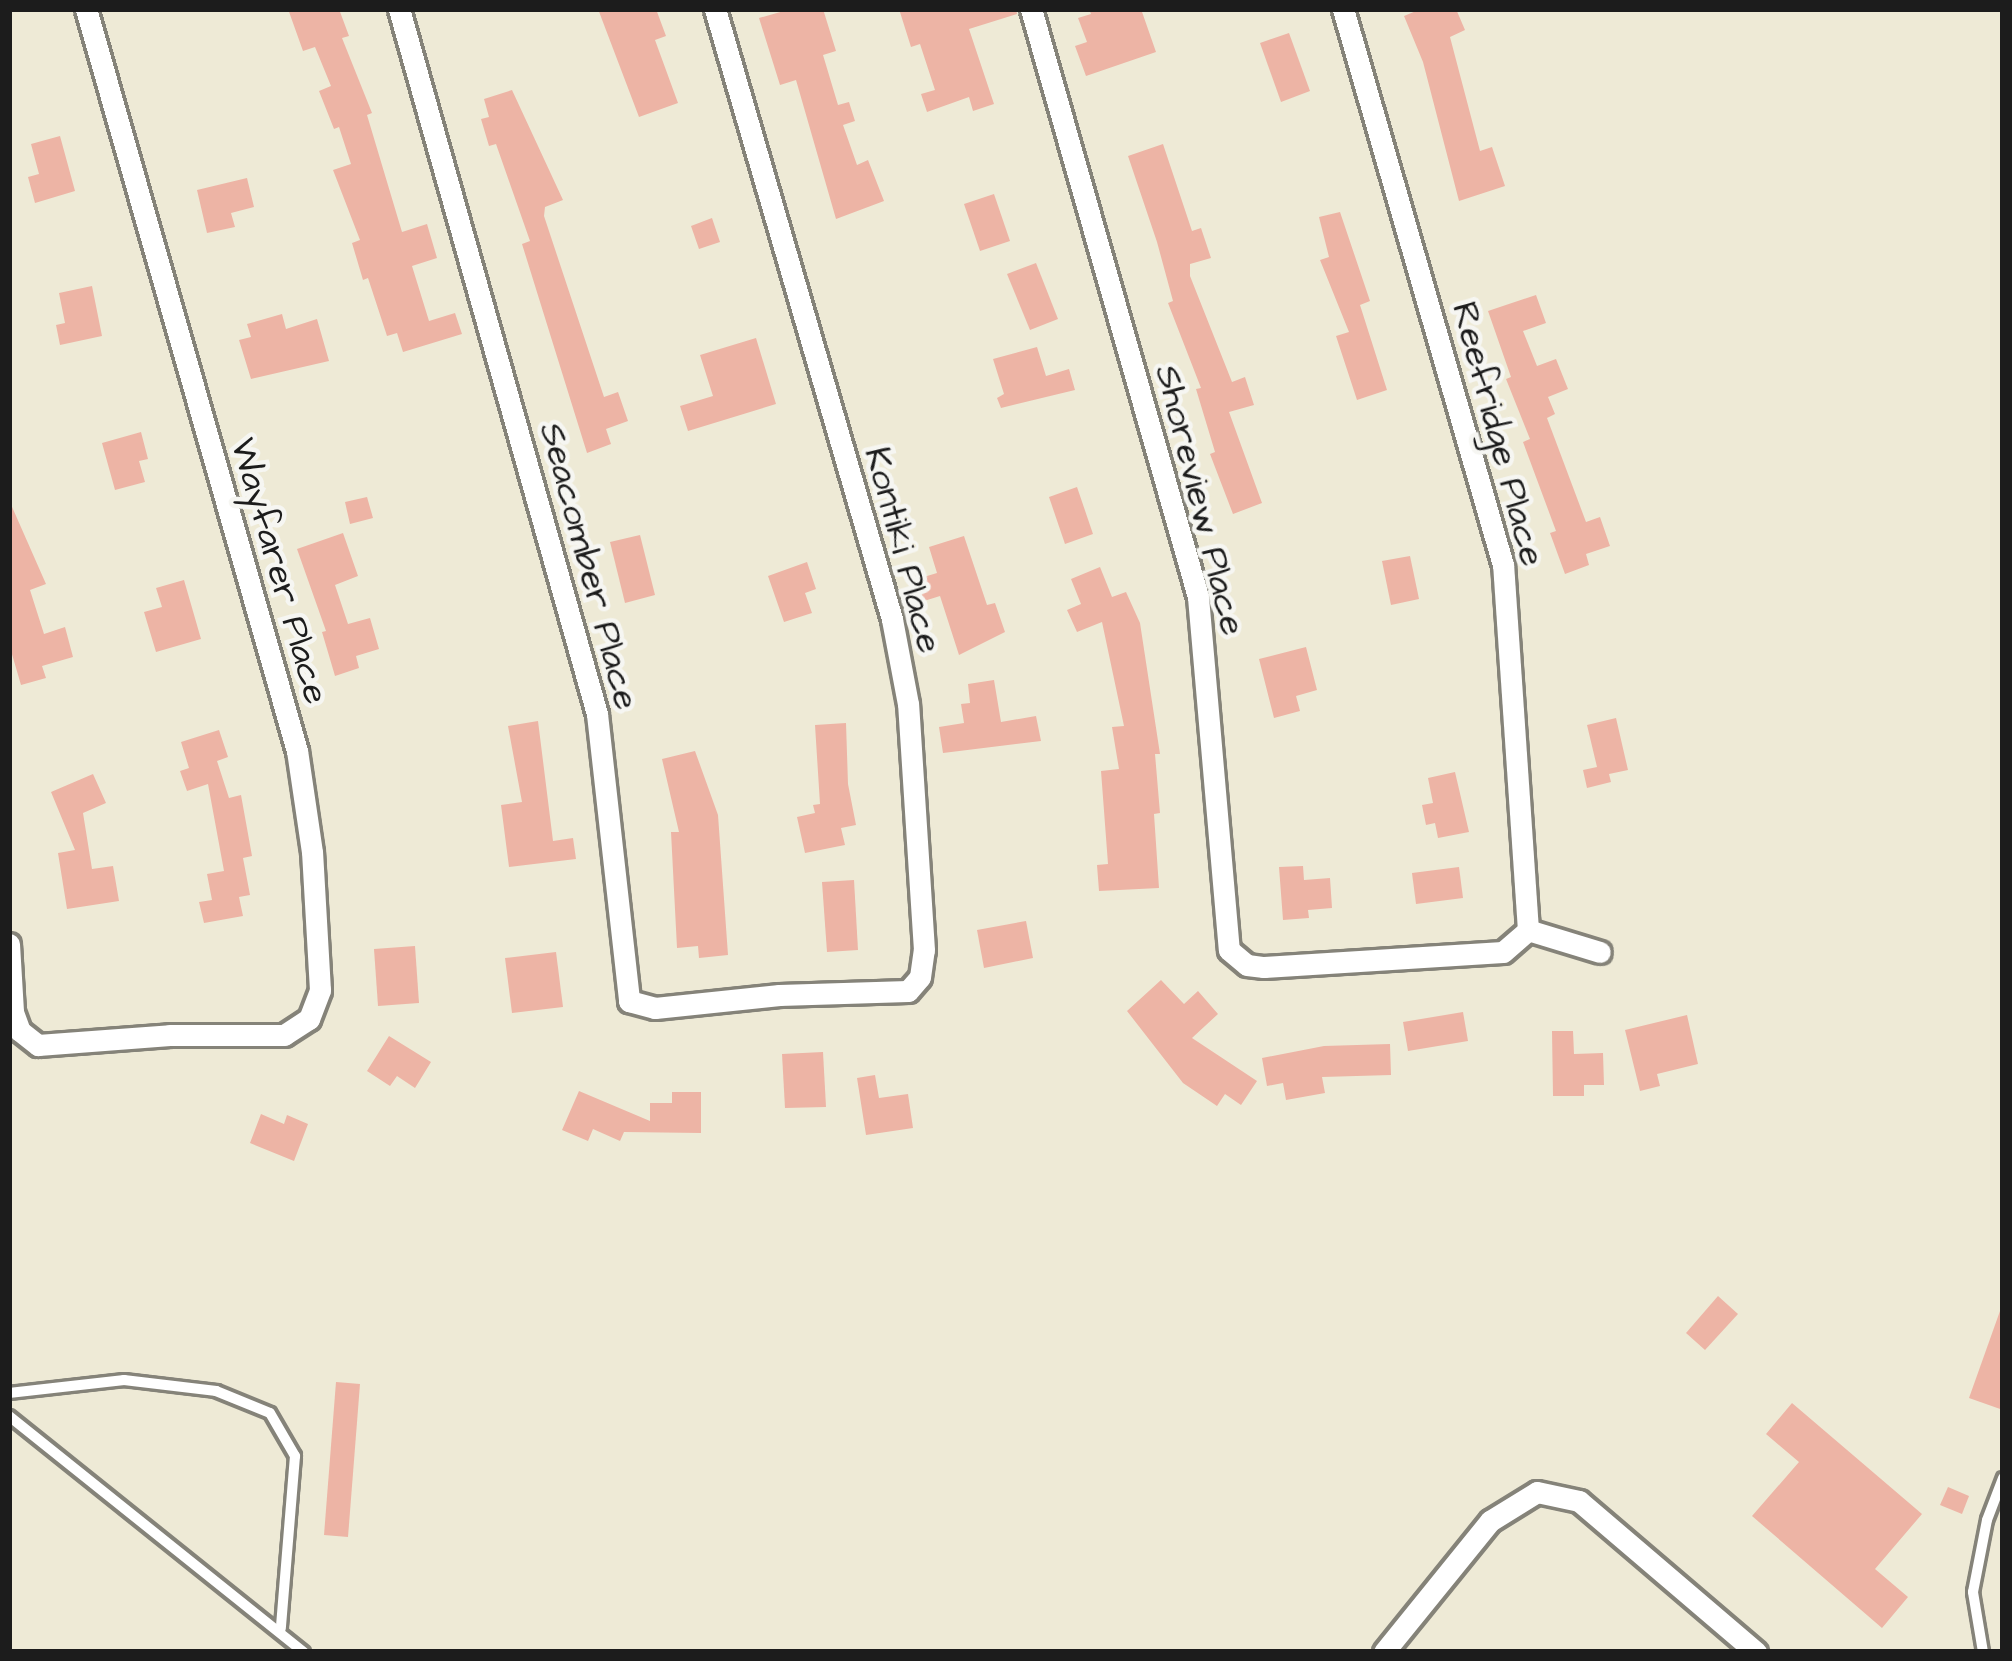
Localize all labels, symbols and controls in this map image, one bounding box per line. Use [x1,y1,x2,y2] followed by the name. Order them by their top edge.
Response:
[1442,297,1554,571] street label: Reefridge Place
[1146,360,1254,640] street label: Shoreview Place
[530,418,648,714] street label: Seacomber Place
[220,433,338,709] street label: Wayfarer Place
[855,442,951,658] street label: Kontiki Place

